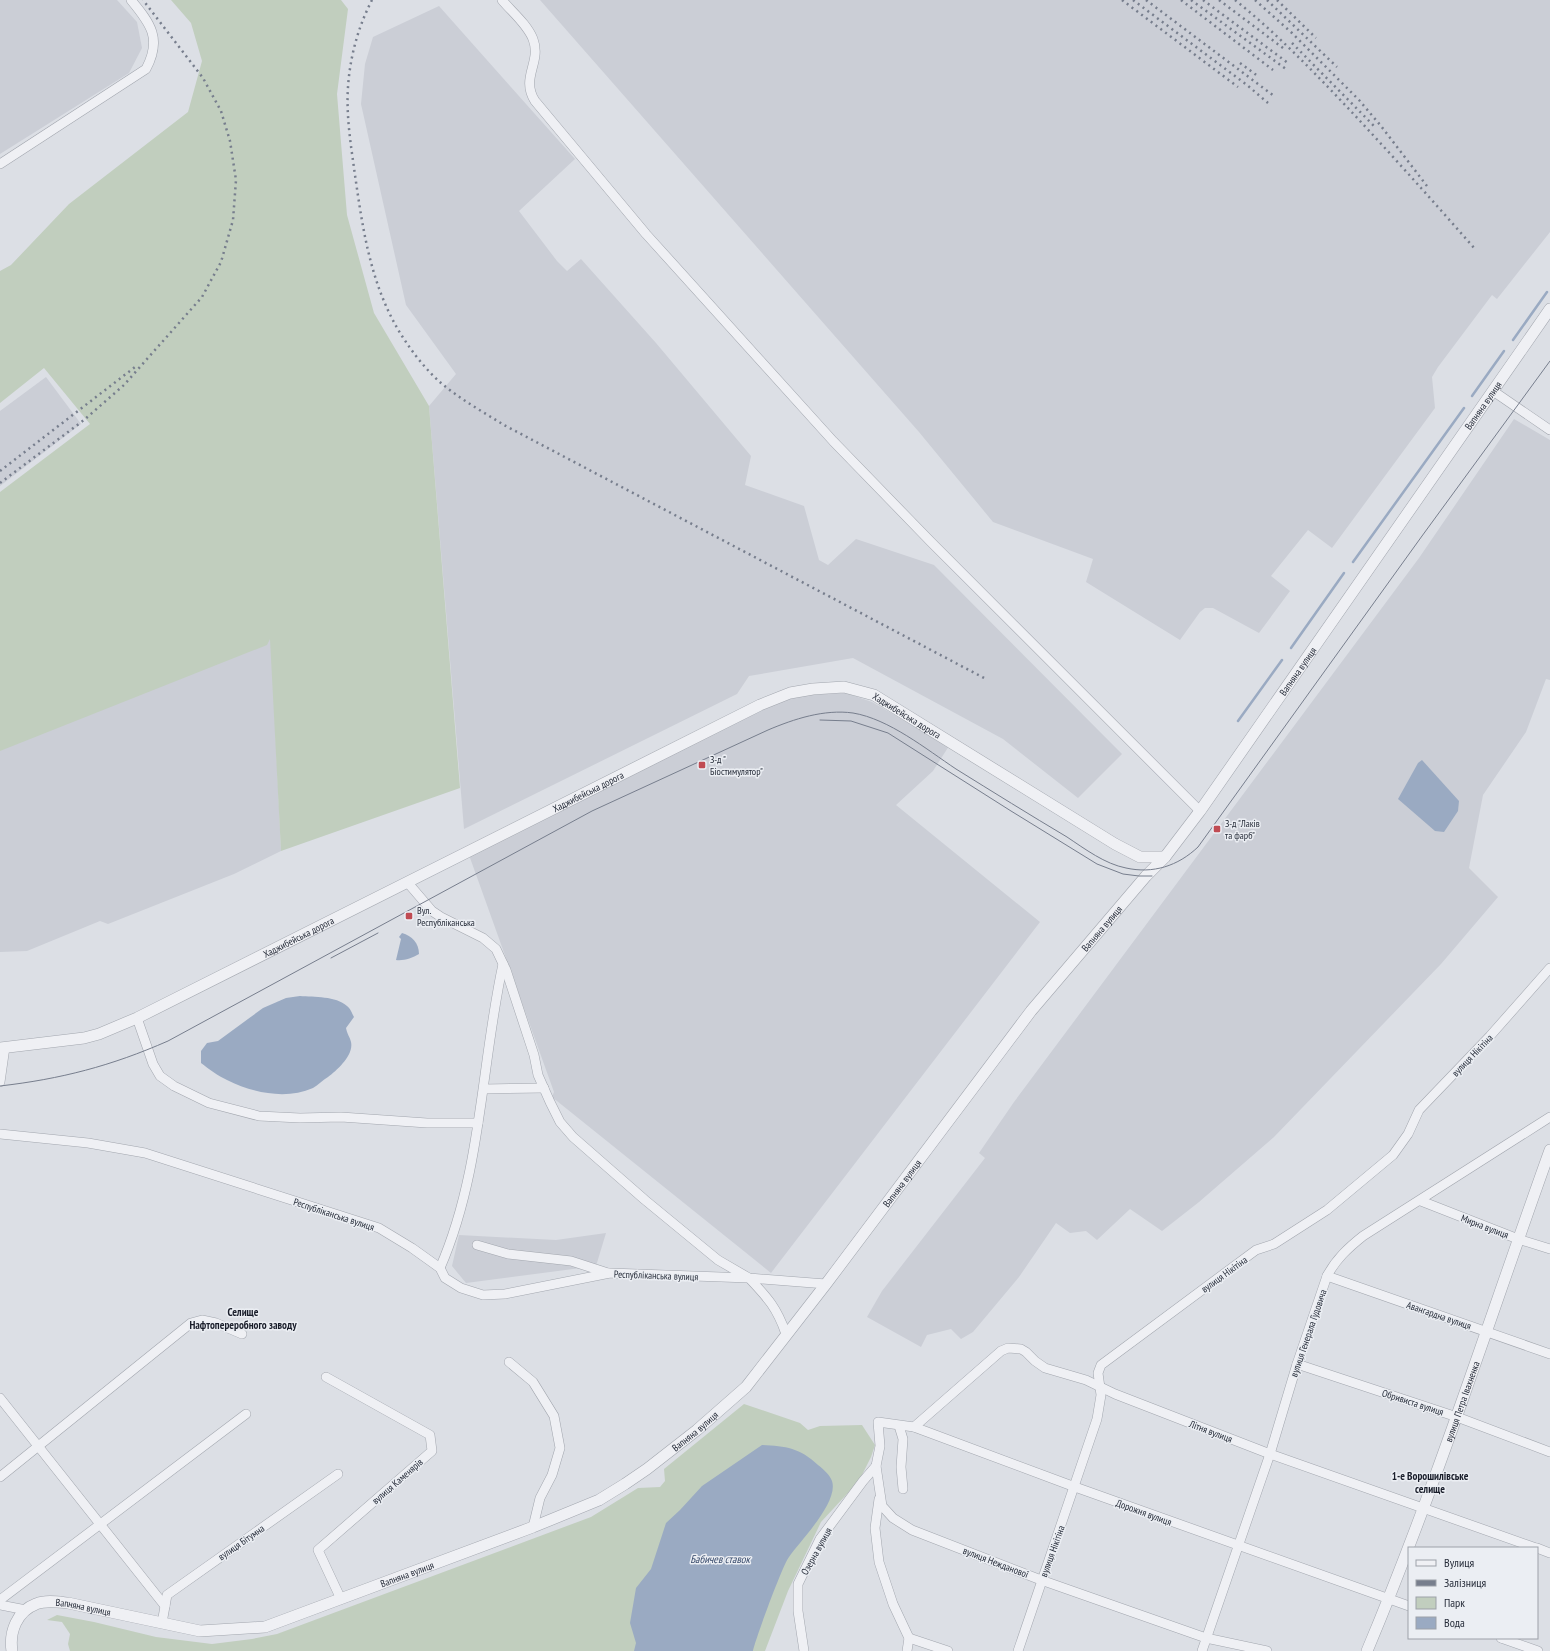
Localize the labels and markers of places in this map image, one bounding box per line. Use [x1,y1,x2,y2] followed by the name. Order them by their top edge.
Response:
[710,753,763,778] place label: З-д " Біостимулятор"
[697,760,707,770] marker: З-д " Біостимулятор"
[1225,817,1260,842] place label: З-д "Лаків та фарб"
[1212,824,1222,834] marker: З-д "Лаків та фарб"
[417,904,475,929] place label: Вул. Республіканська
[404,911,414,921] marker: Вул. Республіканська

